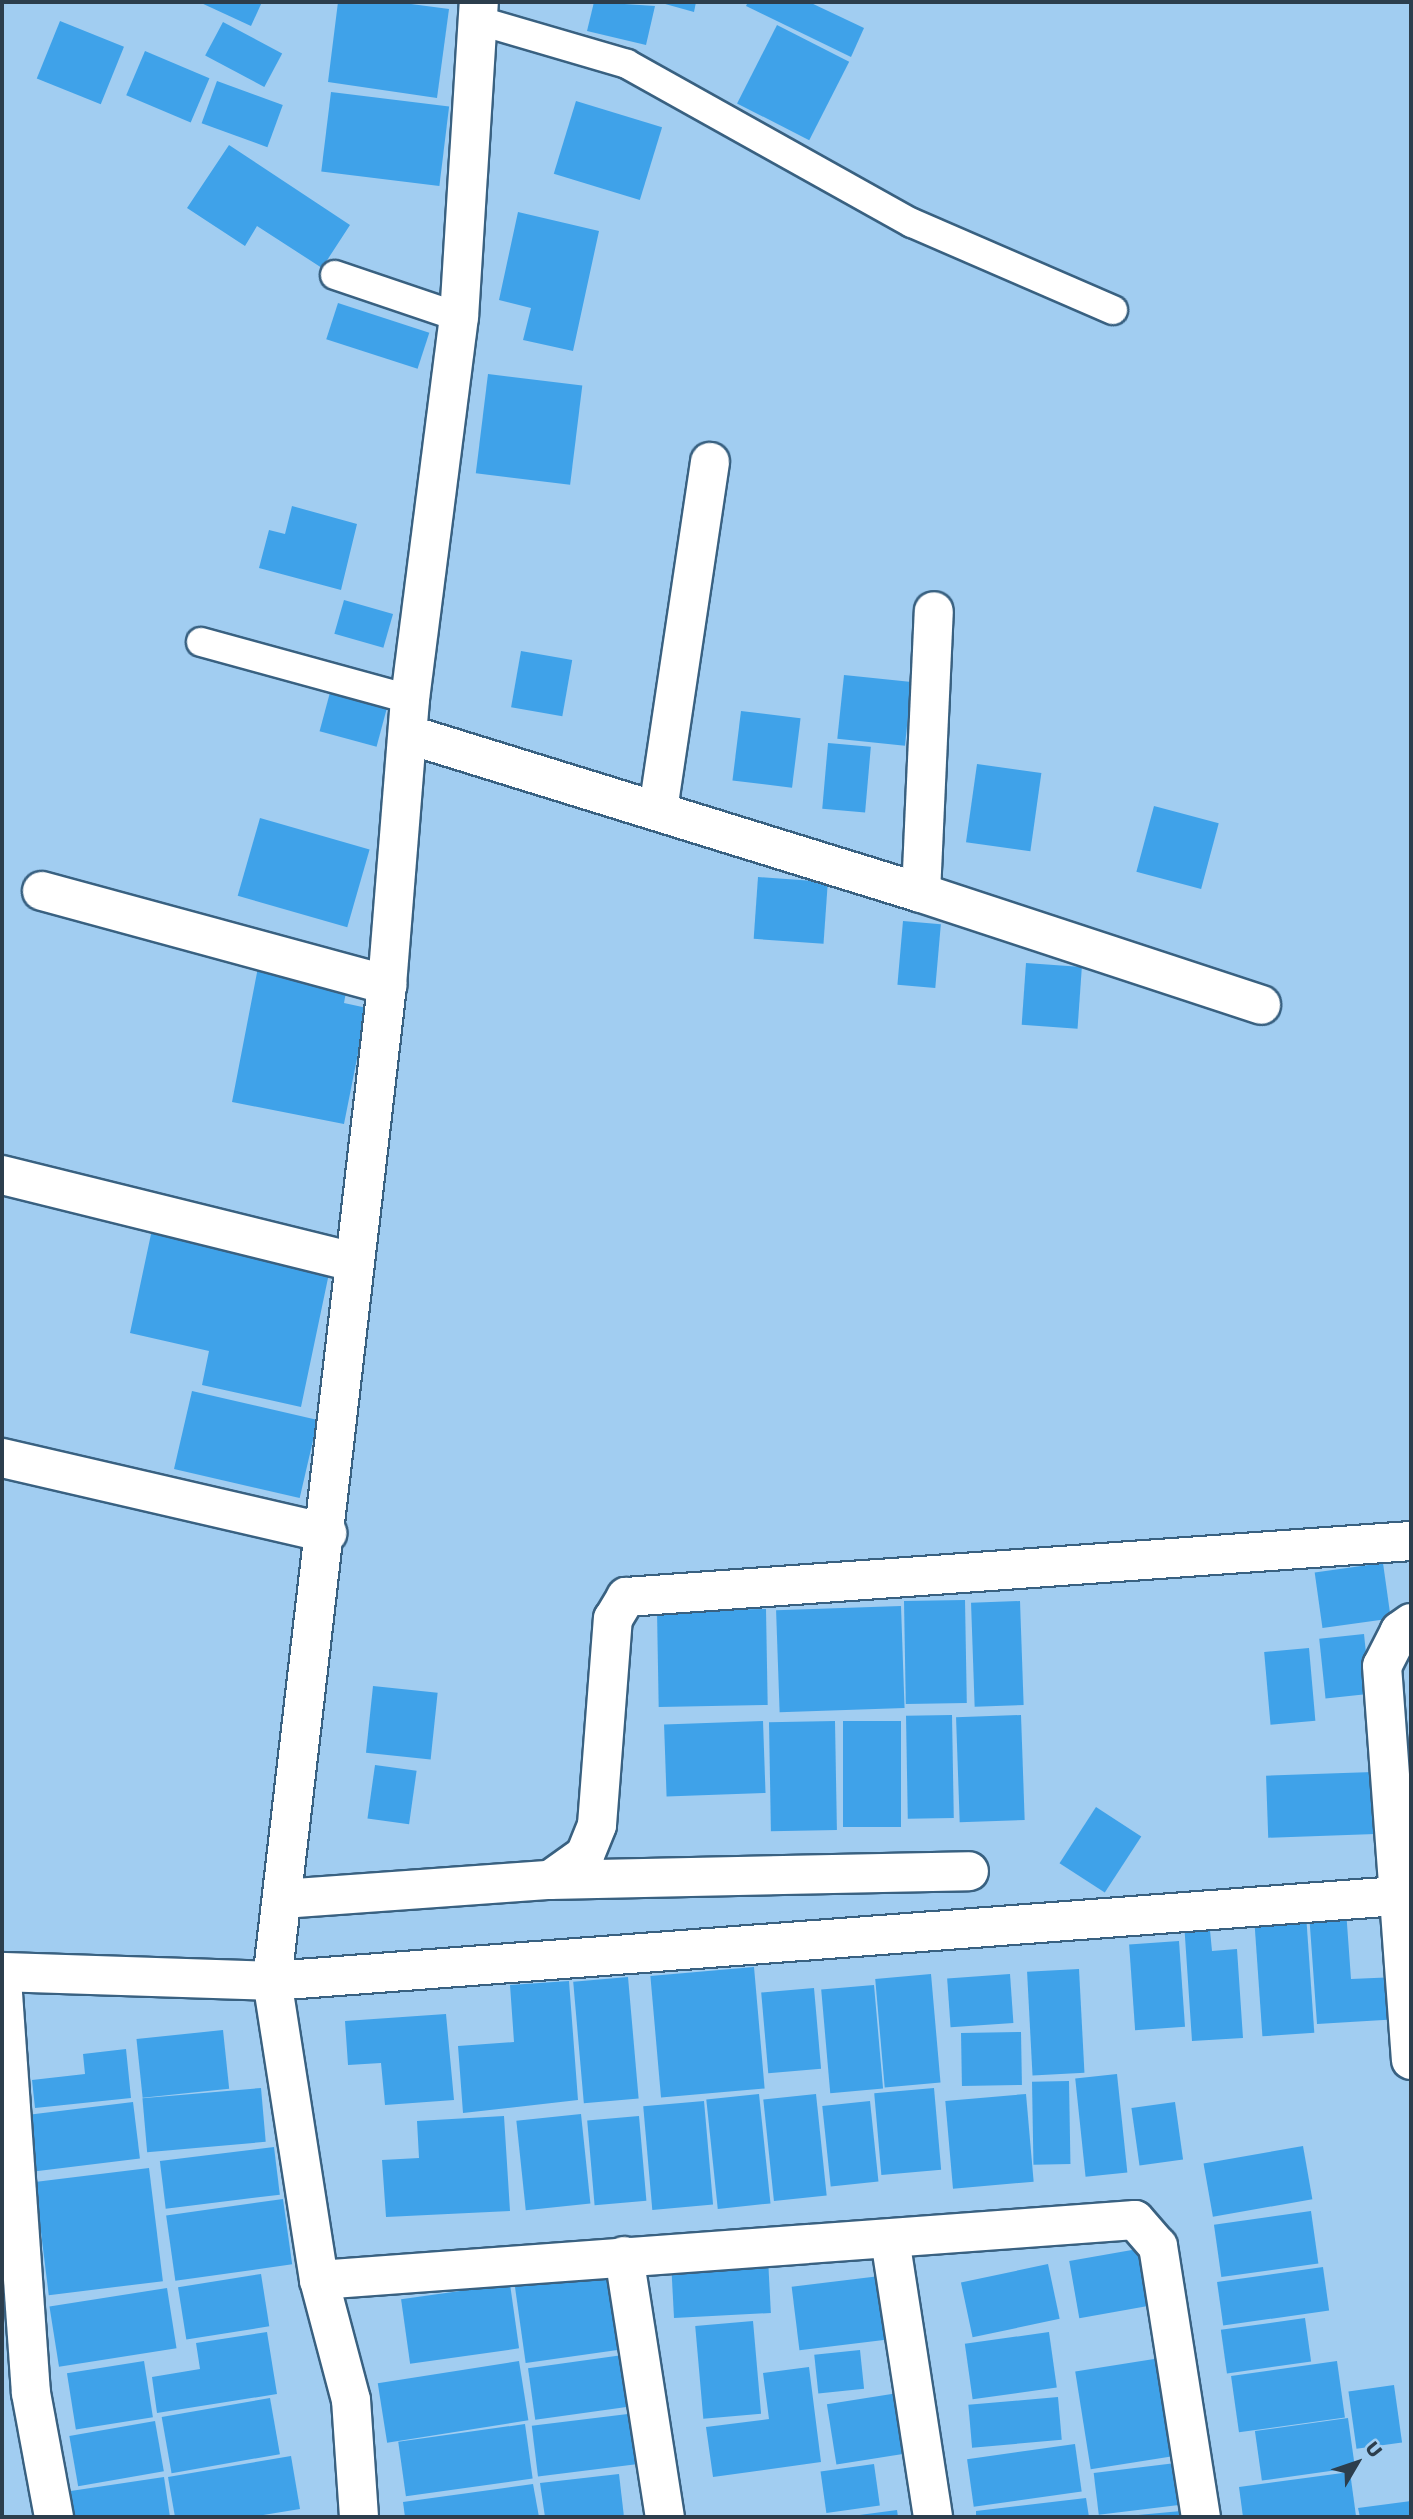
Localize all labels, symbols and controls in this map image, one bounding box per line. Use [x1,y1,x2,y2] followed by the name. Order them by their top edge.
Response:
[1322,2428,1392,2498] north arrow
[1360,2437,1387,2462] text: U

